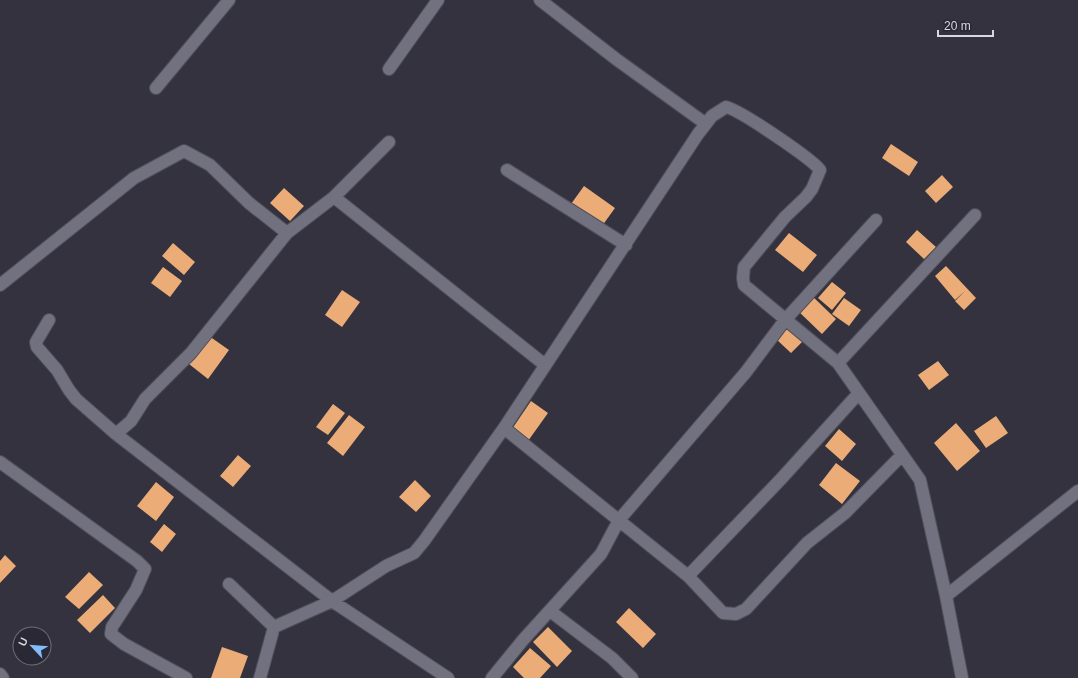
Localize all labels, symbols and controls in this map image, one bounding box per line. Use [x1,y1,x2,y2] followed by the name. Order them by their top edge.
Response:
[938,12,993,38] scale bar
[944,19,971,33] text: 20 m
[12,626,52,666] north arrow
[16,635,30,648] text: U

